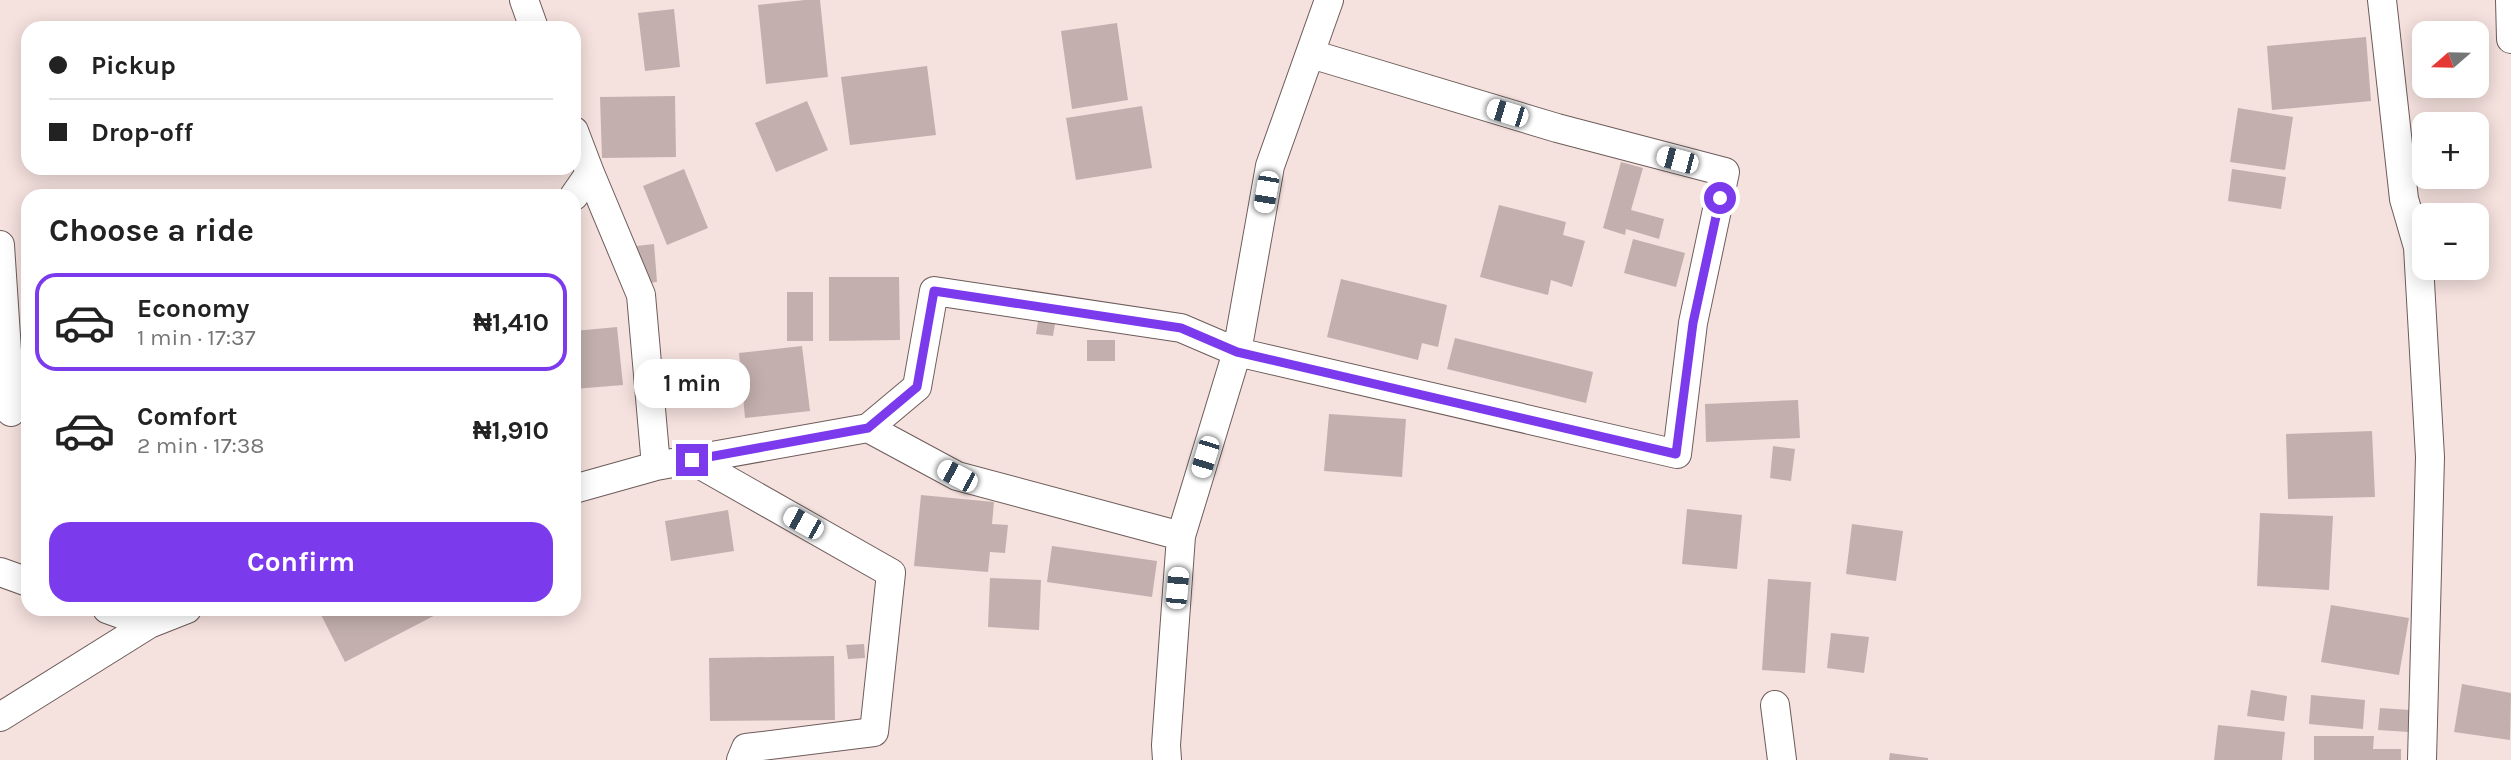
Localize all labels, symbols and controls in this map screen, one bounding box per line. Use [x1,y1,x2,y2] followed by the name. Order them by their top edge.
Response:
[2412,21,2488,98] north arrow
[2412,21,2489,280] map controls
[91,50,176,81] text: Pickup
[1484,97,1531,129] car
[2412,112,2489,189] button: +
[91,117,193,148] text: Drop-off
[1654,144,1701,176] car
[1253,169,1280,215] car
[1704,182,1736,214] route start
[2412,203,2489,280] button: −
[49,212,254,249] text: Choose a ride
[53,291,116,354] icon: car
[137,293,249,324] text: Economy
[473,307,549,338] text: ₦1,410
[137,324,255,351] text: 1 min · 17:37
[634,358,750,407] callout: 1 min
[663,370,721,397] text: 1 min
[53,399,116,462] icon: car
[137,401,238,432] text: Comfort
[473,415,549,446] text: ₦1,910
[137,432,265,459] text: 2 min · 17:38
[1189,434,1222,480] car
[676,444,708,476] route end
[934,457,981,495] car
[780,504,827,542] car
[49,522,553,602] button: Confirm
[1165,566,1190,610] car

